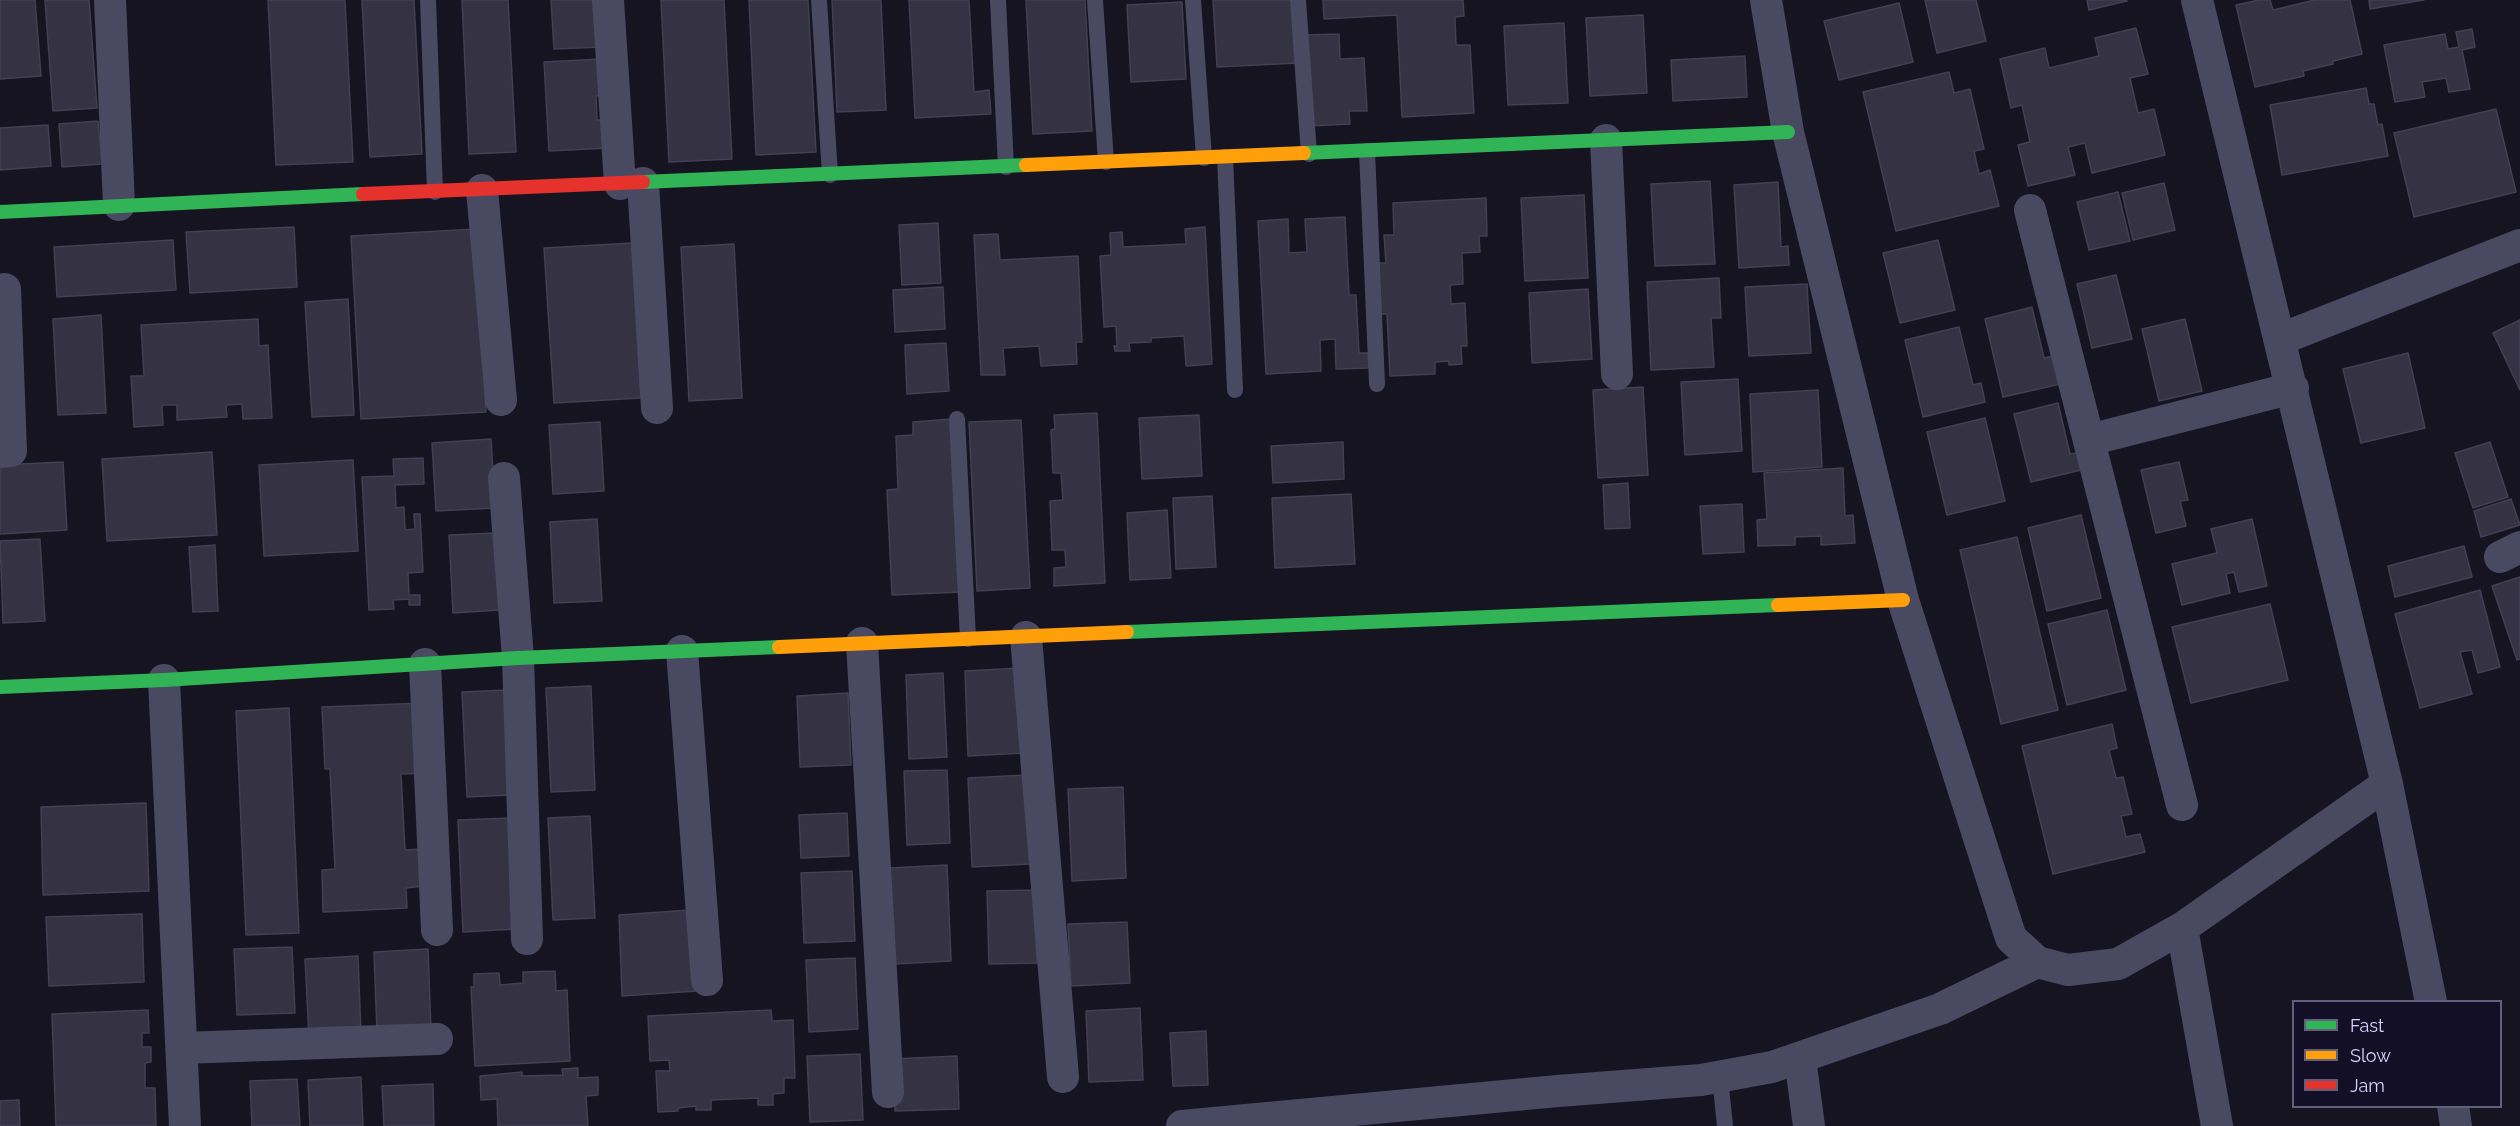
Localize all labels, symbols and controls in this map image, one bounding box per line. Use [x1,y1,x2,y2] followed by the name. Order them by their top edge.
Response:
[2292,1000,2502,1108] legend
[2350,1015,2384,1036] text: Fast
[2350,1045,2391,1066] text: Slow
[2350,1075,2385,1096] text: Jam

